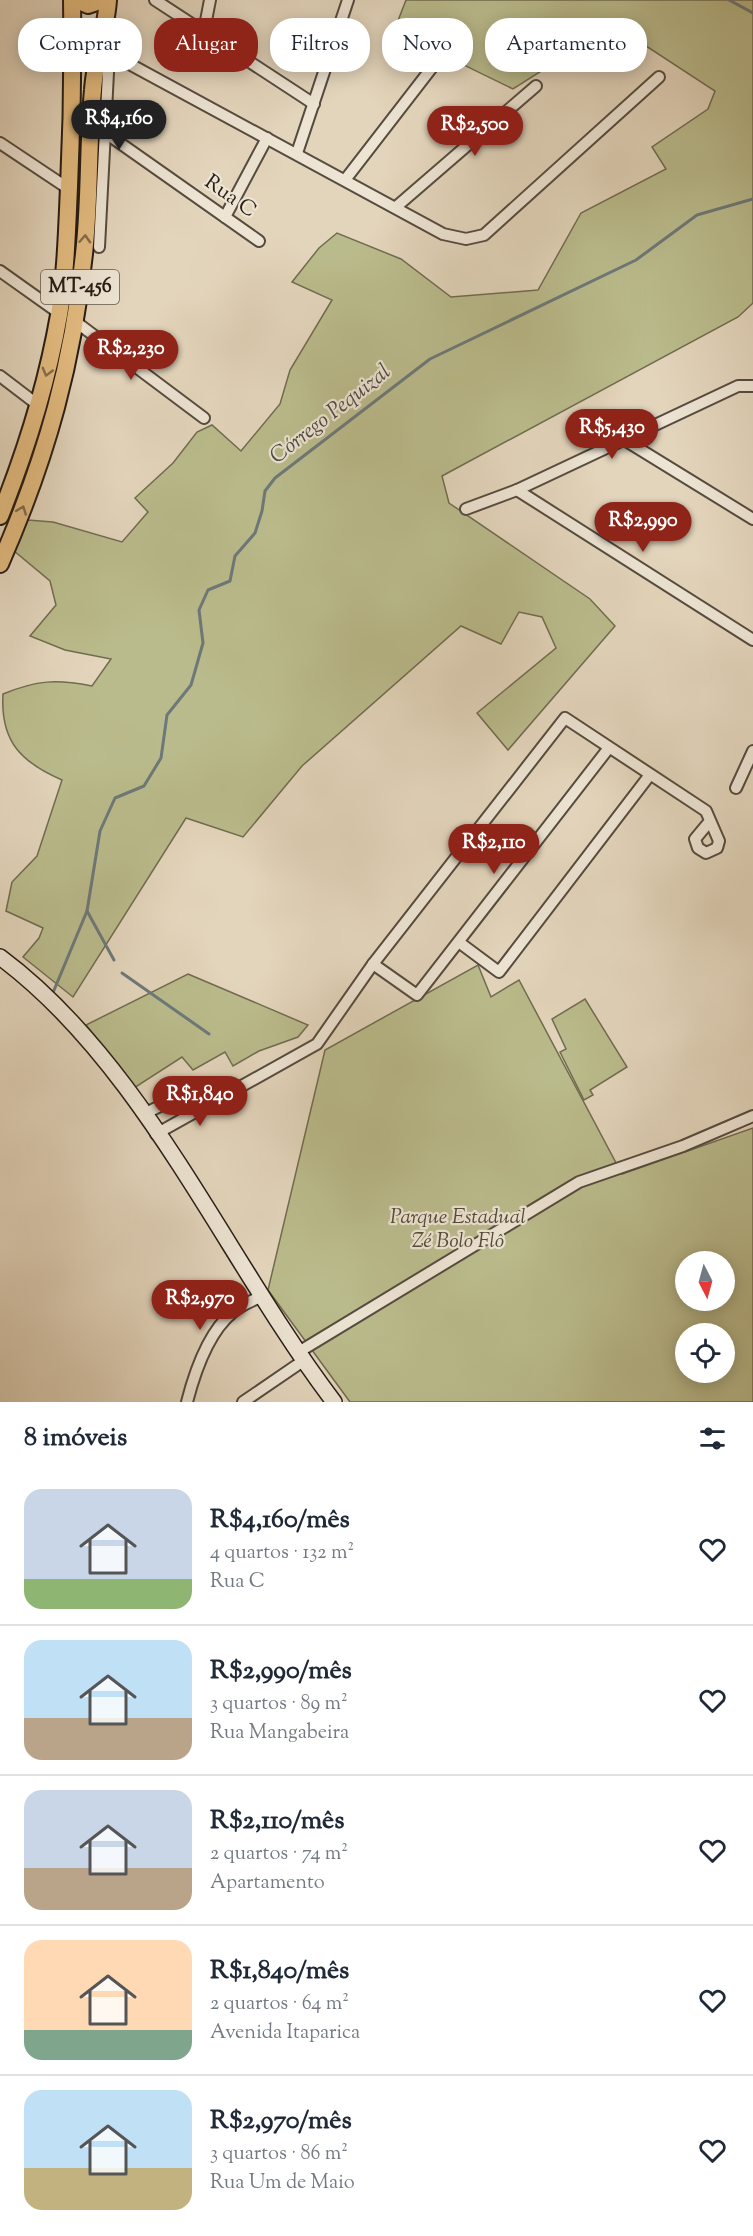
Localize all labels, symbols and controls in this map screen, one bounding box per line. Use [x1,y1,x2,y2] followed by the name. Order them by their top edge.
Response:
[18,18,142,72] chip: Comprar
[154,18,258,72] chip: Alugar
[270,18,370,72] chip: Filtros
[382,18,473,72] chip: Novo
[485,18,647,72] chip: Apartamento
[64,100,174,151] pin: R$4,160
[85,105,153,134] text: R$4,160
[420,106,530,157] pin: R$2,500
[441,111,509,140] text: R$2,500
[198,168,262,226] street label: Rua C
[78,235,91,244] one-way arrow
[41,270,119,304] road number: MT-456
[76,330,186,381] pin: R$2,230
[97,335,165,364] text: R$2,230
[264,357,399,473] water label: Córrego Pequizal
[41,366,54,376] one-way arrow
[557,409,667,460] pin: R$5,430
[579,414,645,443] text: R$5,430
[588,502,698,553] pin: R$2,990
[15,505,27,516] one-way arrow
[609,507,678,536] text: R$2,990
[439,824,549,875] pin: R$2,110
[462,829,526,858] text: R$2,110
[145,1076,255,1127] pin: R$1,840
[166,1081,234,1110] text: R$1,840
[390,1203,526,1257] park label: Parque Estadual Zé Bolo Flô
[675,1251,735,1311] north arrow
[675,1251,735,1383] map controls
[145,1280,255,1331] pin: R$2,970
[166,1285,234,1314] text: R$2,970
[675,1323,735,1383] button: locate
[24,1420,127,1457] text: 8 imóveis
[696,1422,729,1455] icon: filters
[210,1502,350,1539] text: R$4,160/mês
[72,1513,144,1585] icon: home
[696,1533,729,1566] icon: heart
[210,1539,354,1568] text: 4 quartos · 132 m²
[210,1568,265,1597] text: Rua C
[210,1653,352,1690] text: R$2,990/mês
[72,1664,144,1736] icon: home
[696,1684,729,1717] icon: heart
[210,1690,348,1719] text: 3 quartos · 89 m²
[210,1719,349,1748] text: Rua Mangabeira
[210,1803,344,1840] text: R$2,110/mês
[72,1814,144,1886] icon: home
[696,1834,729,1867] icon: heart
[210,1840,348,1869] text: 2 quartos · 74 m²
[210,1869,325,1898] text: Apartamento
[210,1953,349,1990] text: R$1,840/mês
[72,1964,144,2036] icon: home
[696,1984,729,2017] icon: heart
[210,1990,349,2019] text: 2 quartos · 64 m²
[210,2019,360,2048] text: Avenida Itaparica
[210,2103,352,2140] text: R$2,970/mês
[72,2114,144,2186] icon: home
[696,2134,729,2167] icon: heart
[210,2140,348,2169] text: 3 quartos · 86 m²
[210,2169,355,2198] text: Rua Um de Maio

